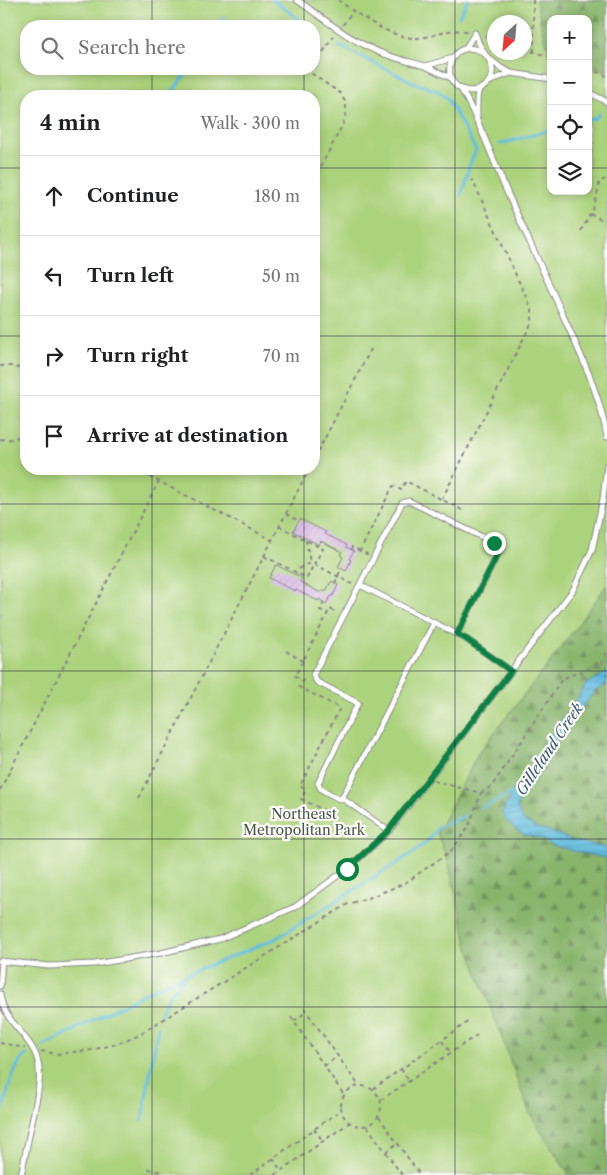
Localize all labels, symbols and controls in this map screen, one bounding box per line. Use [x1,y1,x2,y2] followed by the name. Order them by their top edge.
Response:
[487,15,532,60] north arrow
[547,15,592,195] map controls
[547,15,592,60] button: +
[20,20,320,75] search box
[38,34,66,62] icon: search
[78,36,186,59] text: Search here
[547,60,592,105] button: −
[547,105,592,150] button: locate
[40,110,101,135] text: 4 min
[201,113,300,133] text: Walk · 300 m
[547,150,592,195] button: layers
[40,182,68,210] icon: ahead
[87,184,179,207] text: Continue
[254,186,300,206] text: 180 m
[40,262,68,290] icon: left
[87,264,174,287] text: Turn left
[262,266,300,286] text: 50 m
[40,342,68,370] icon: right
[87,344,188,367] text: Turn right
[263,346,300,366] text: 70 m
[40,422,68,450] icon: arrive
[87,424,288,447] text: Arrive at destination
[483,532,506,555] route end
[511,699,587,799] water label: Gilleland Creek
[243,805,366,839] park label: Northeast Metropolitan Park
[336,858,359,881] route start

